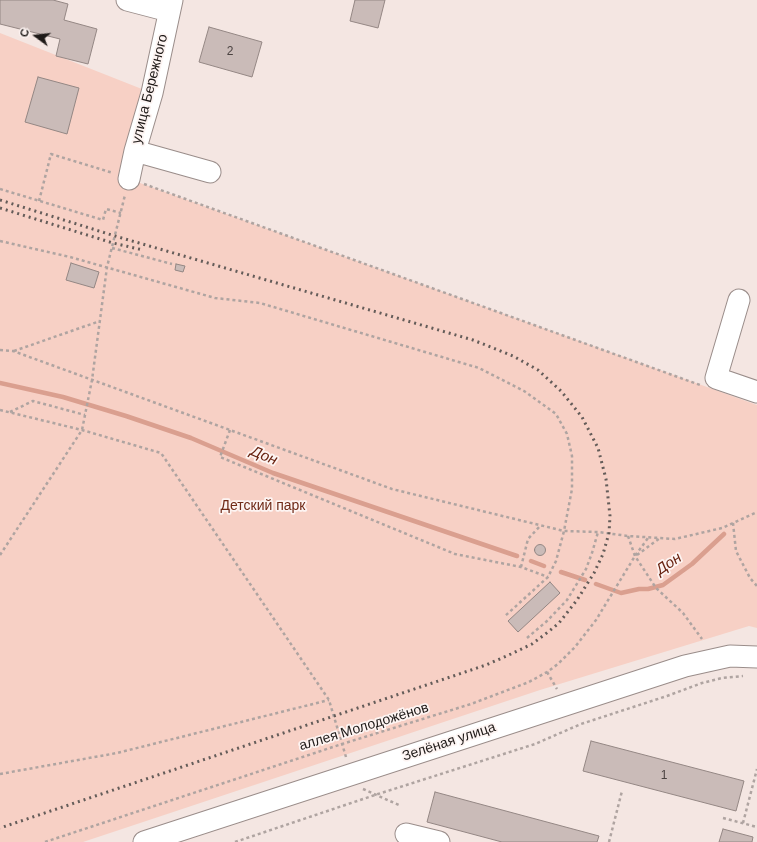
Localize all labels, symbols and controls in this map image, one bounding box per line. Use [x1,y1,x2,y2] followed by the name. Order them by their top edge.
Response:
[16,16,56,56] north arrow
[18,28,31,38] text: С
[128,33,172,145] street label: улица Бережного
[227,45,233,59] house number: 2
[248,442,280,470] water label: Дон
[221,498,305,514] park label: Детский парк
[653,549,685,579] water label: Дон
[297,699,431,755] street label: аллея Молодожёнов
[400,719,498,765] street label: Зелёная улица
[661,769,667,783] house number: 1

